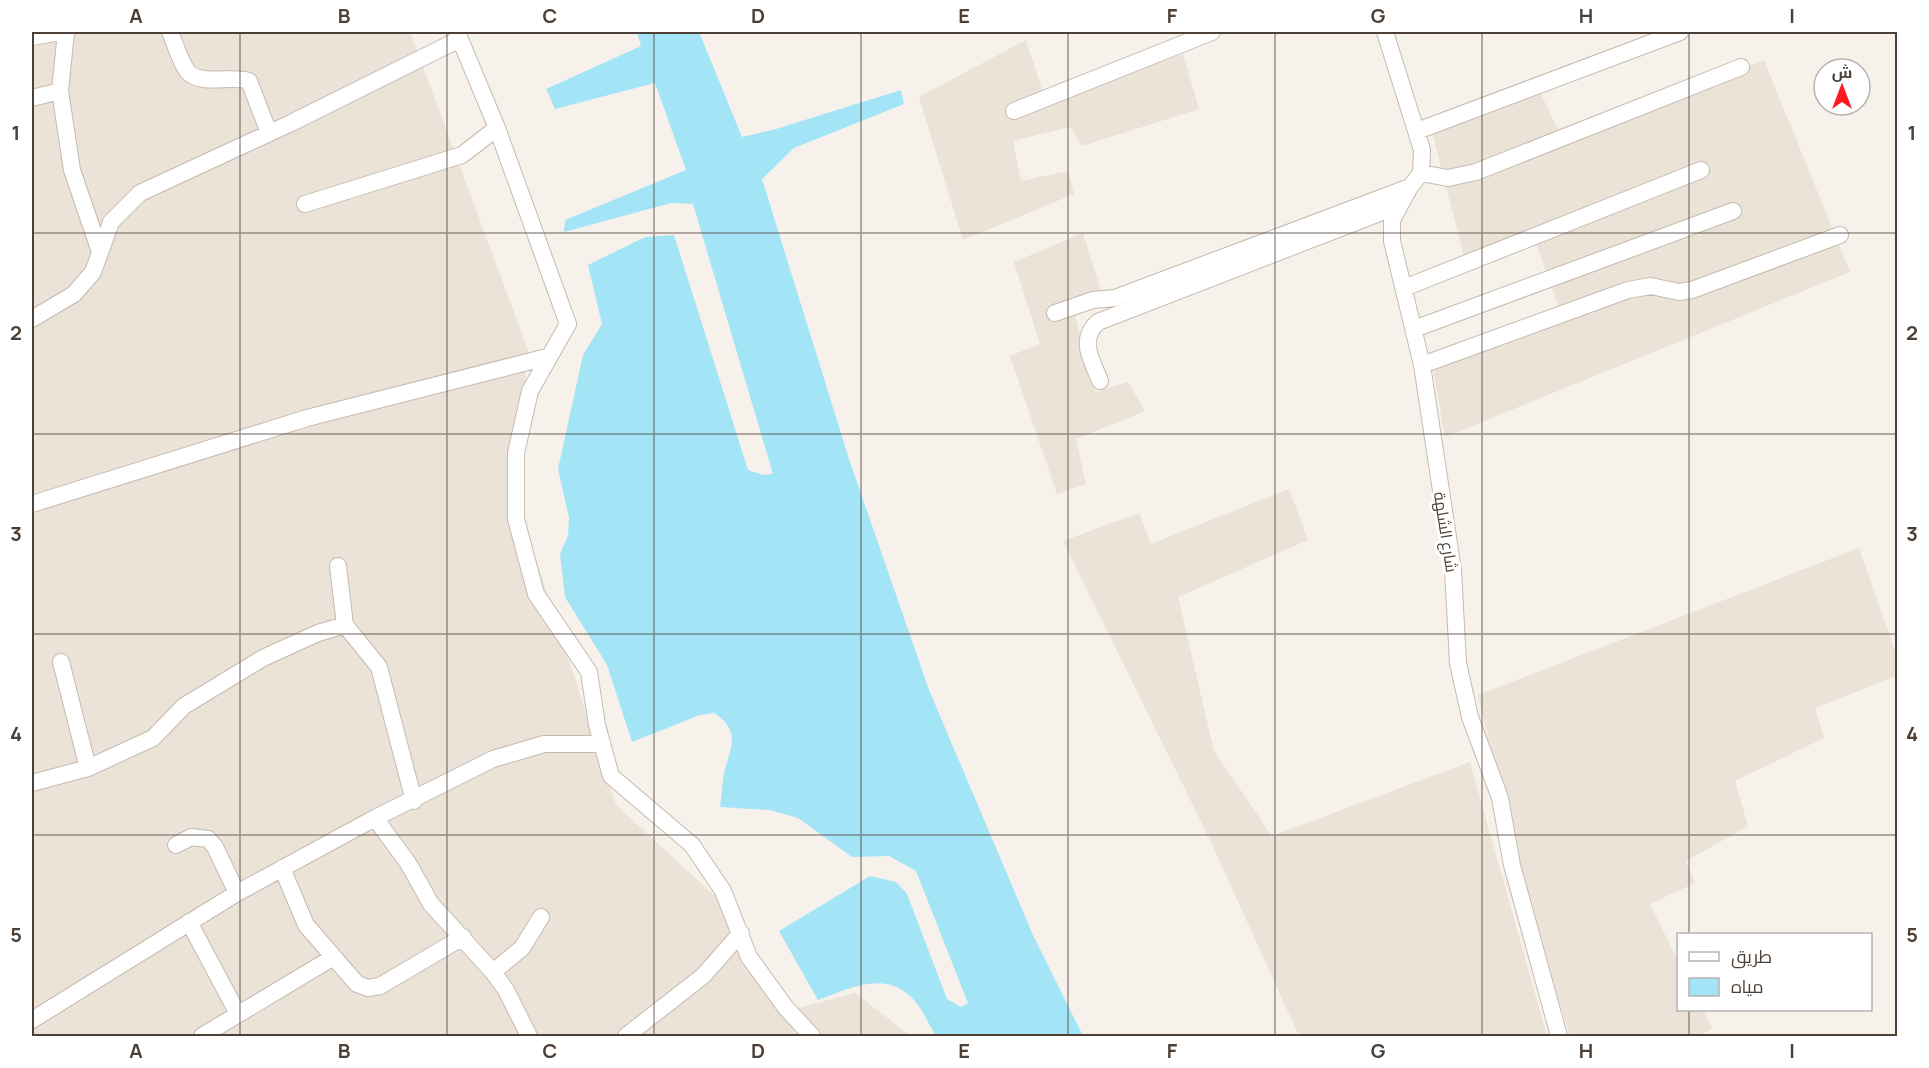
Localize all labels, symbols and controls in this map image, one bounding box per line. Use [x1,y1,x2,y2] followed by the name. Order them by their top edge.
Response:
[129,2,143,29] text: A
[338,2,351,29] text: B
[543,2,557,29] text: C
[751,2,765,29] text: D
[958,2,970,29] text: E
[1167,2,1178,29] text: F
[1371,2,1386,29] text: G
[1579,2,1593,29] text: H
[1789,2,1795,29] text: I
[1812,57,1872,117] north arrow
[1832,61,1852,83] text: ش
[12,119,20,146] text: 1
[1908,119,1916,146] text: 1
[10,319,22,346] text: 2
[1906,319,1918,346] text: 2
[1428,490,1463,574] street label: شارع الشلهة
[10,520,22,547] text: 3
[1906,520,1918,547] text: 3
[10,720,22,747] text: 4
[1906,720,1918,747] text: 4
[10,921,22,948] text: 5
[1906,921,1918,948] text: 5
[1677,933,1872,1011] legend
[1731,944,1772,969] text: طريق
[1731,974,1764,998] text: مياه
[129,1037,143,1064] text: A
[338,1037,351,1064] text: B
[543,1037,557,1064] text: C
[751,1037,765,1064] text: D
[958,1037,970,1064] text: E
[1167,1037,1178,1064] text: F
[1371,1037,1386,1064] text: G
[1579,1037,1593,1064] text: H
[1789,1037,1795,1064] text: I

